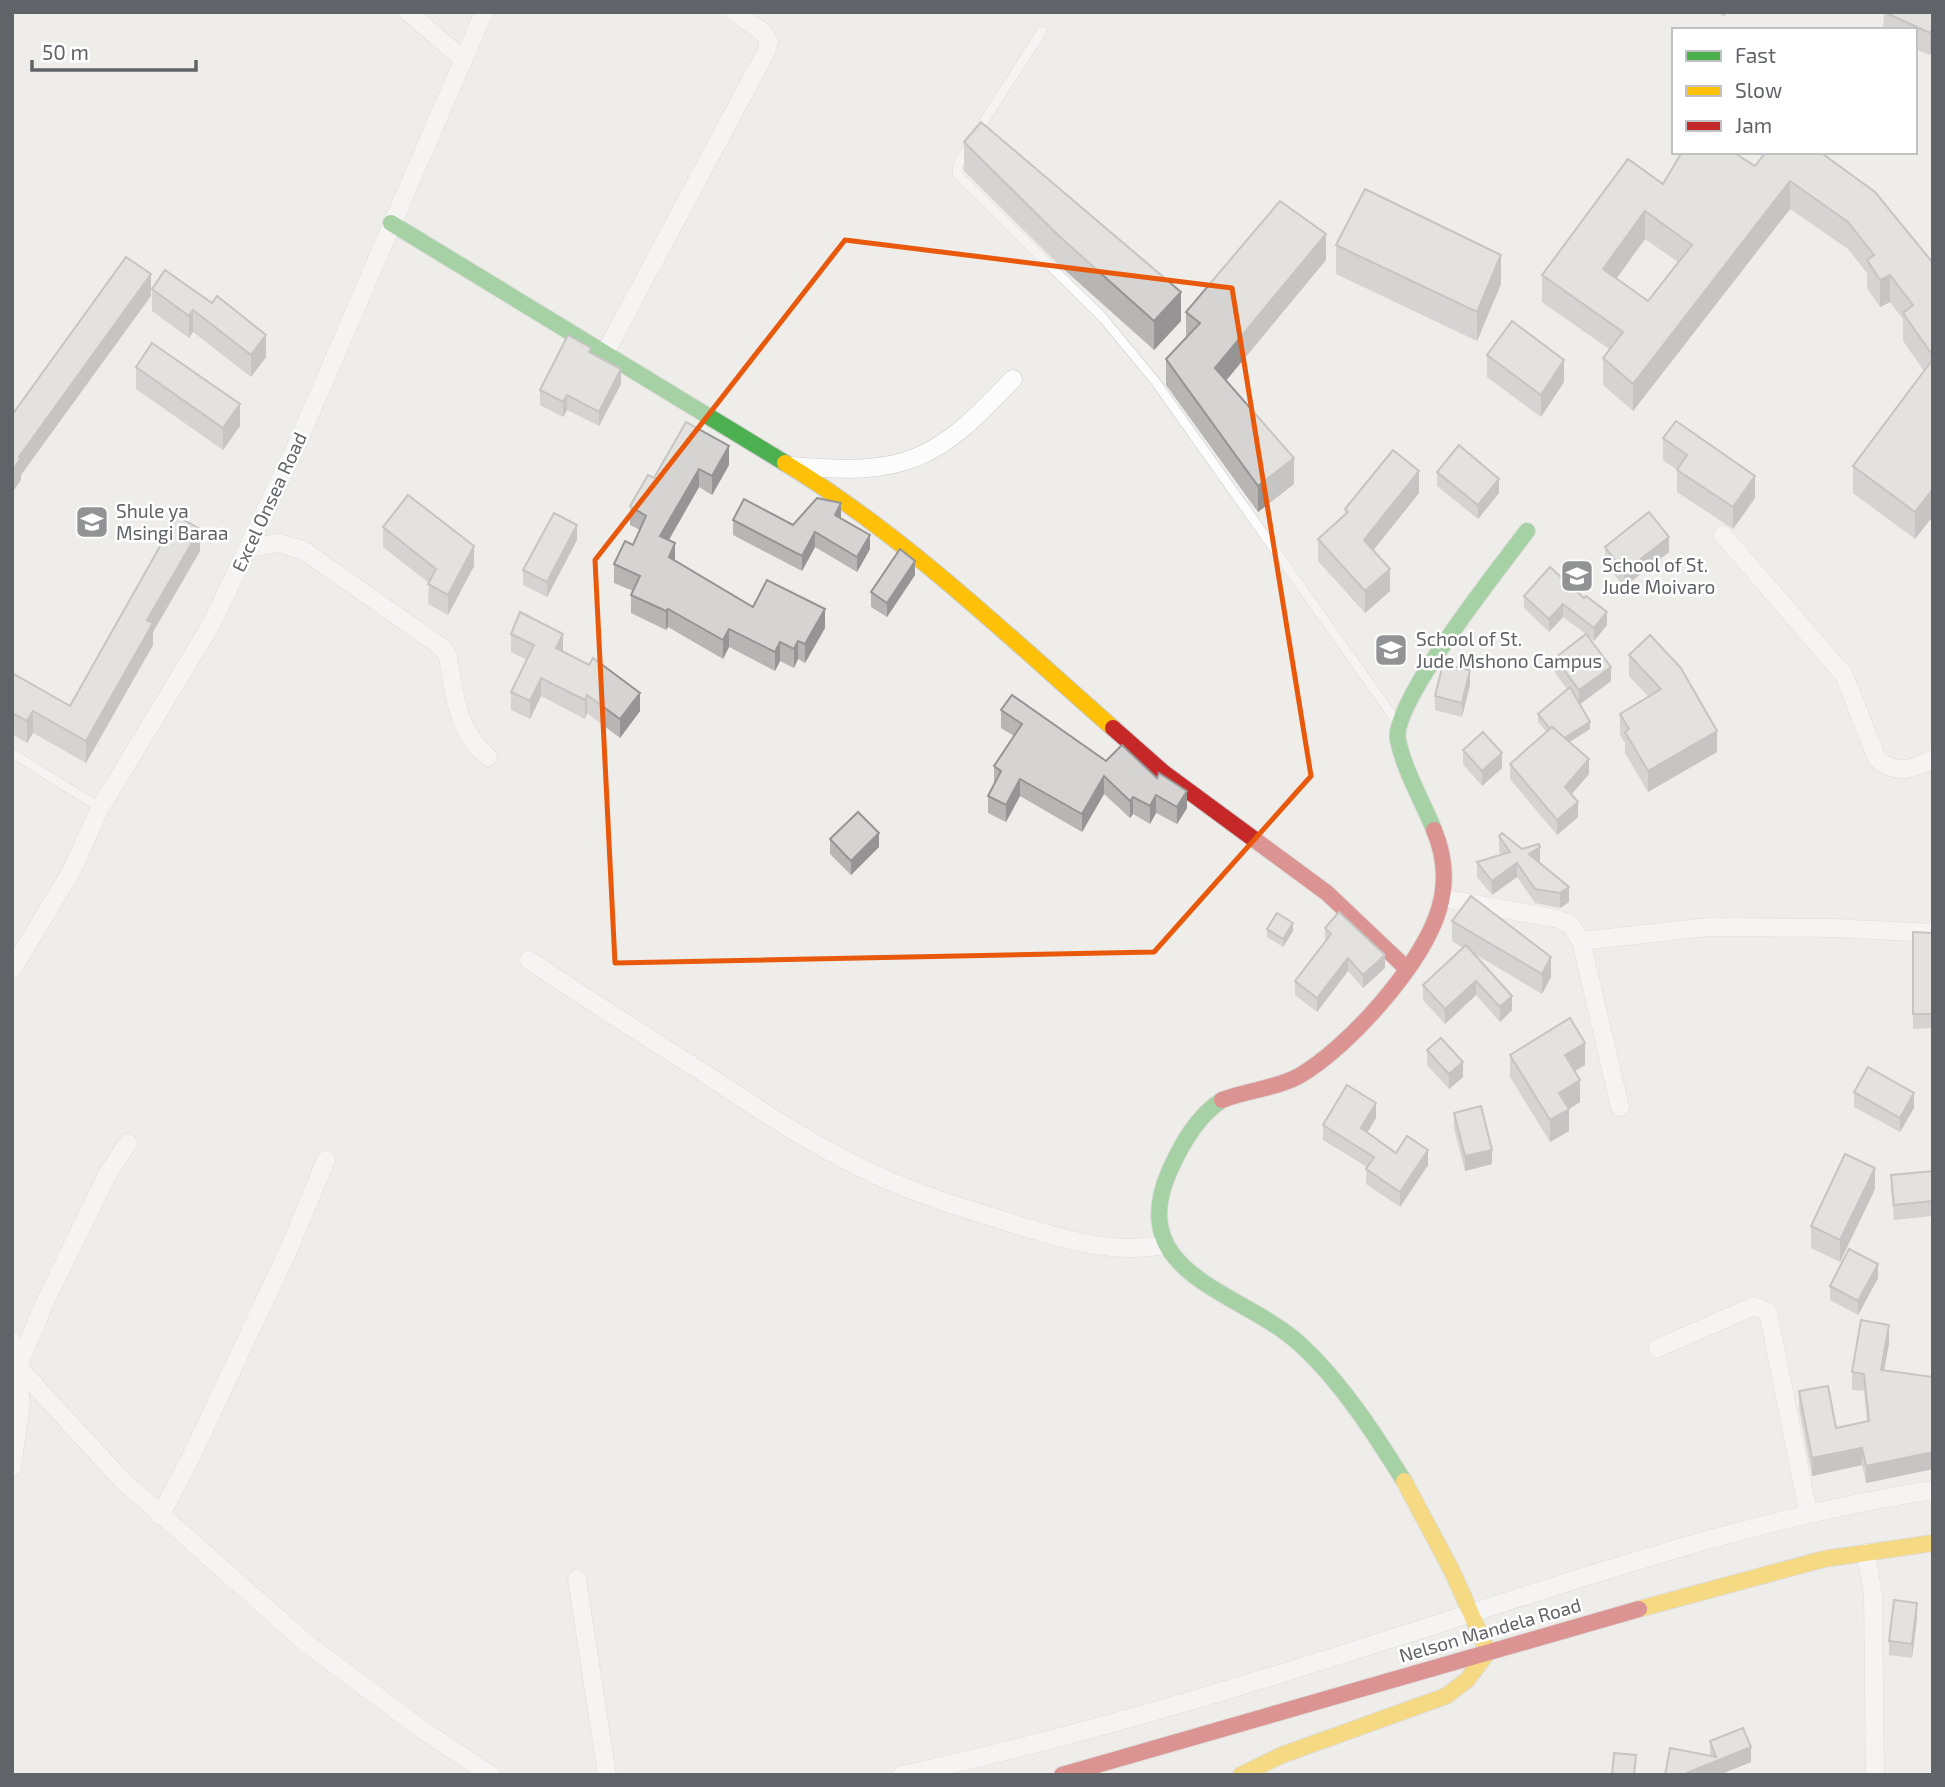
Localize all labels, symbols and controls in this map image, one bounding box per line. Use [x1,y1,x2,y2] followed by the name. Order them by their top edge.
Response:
[32,28,196,72] scale bar
[1672,28,1917,154] legend
[42,39,89,64] text: 50 m
[1735,42,1776,67] text: Fast
[1735,77,1782,102] text: Slow
[1735,112,1772,137] text: Jam
[226,428,311,575] street label: Excel Onsea Road
[116,499,228,544] place label: Shule ya Msingi Baraa
[73,503,111,541] school or university icon: Shule ya Msingi Baraa
[1602,553,1715,598] place label: School of St. Jude Moivaro
[1558,557,1596,595] school or university icon: School of St. Jude Moivaro
[1416,627,1602,672] place label: School of St. Jude Mshono Campus
[1372,631,1410,669] school or university icon: School of St. Jude Mshono Campus
[1396,1593,1584,1667] street label: Nelson Mandela Road

